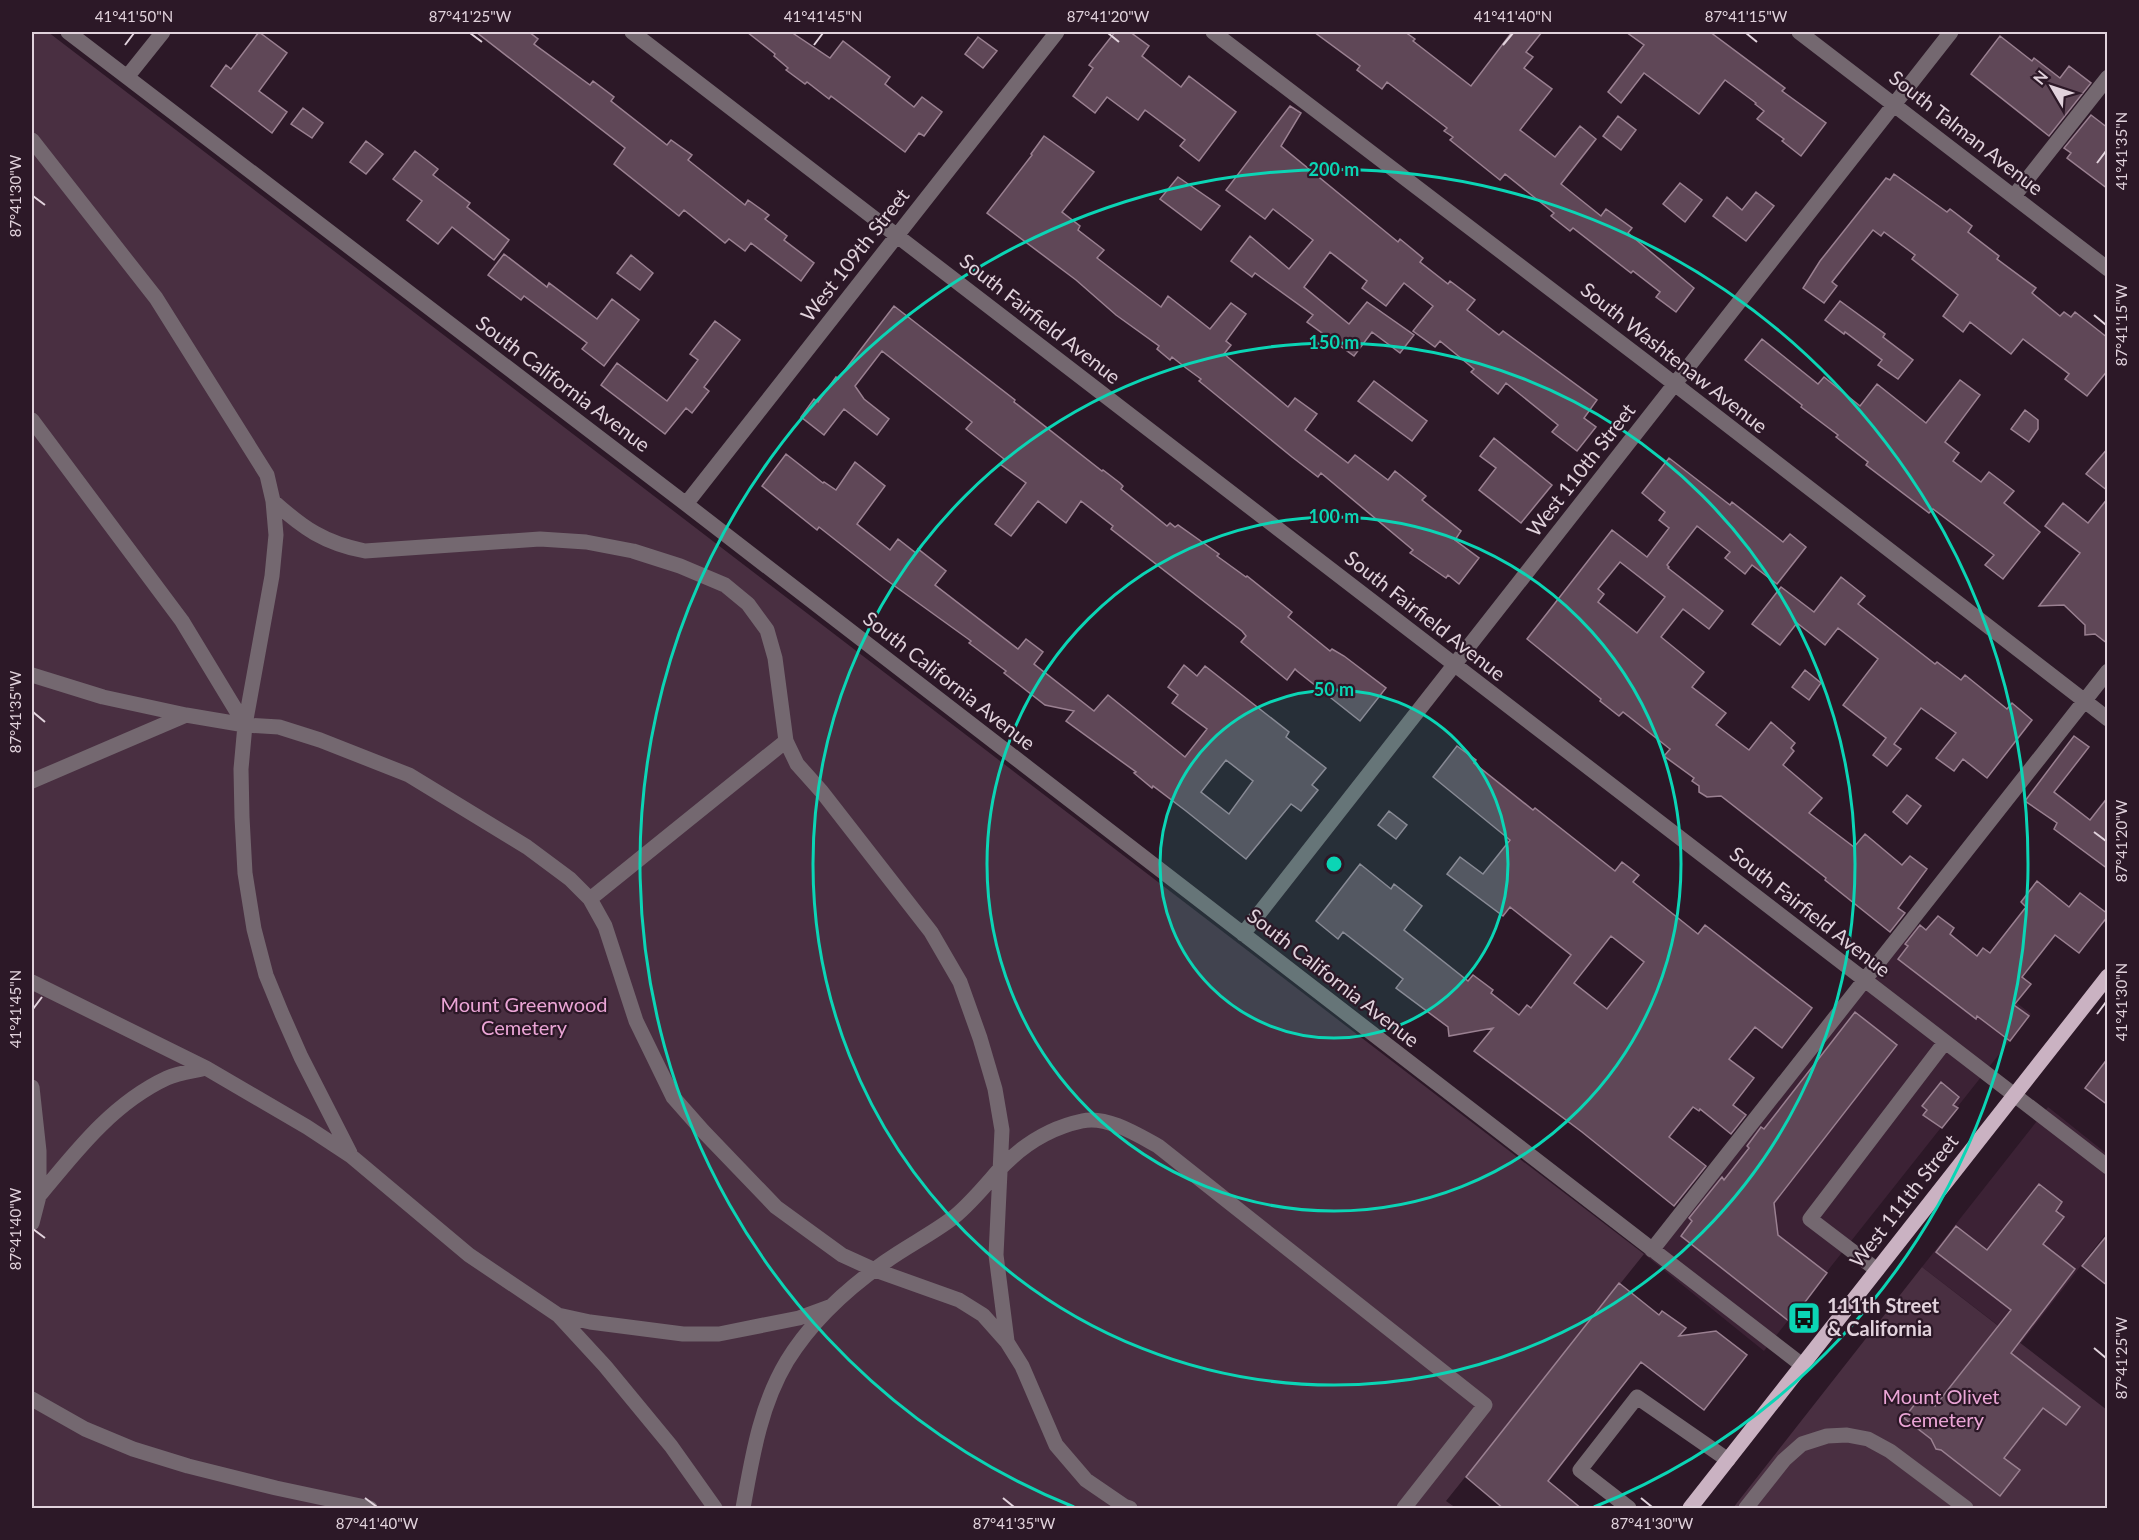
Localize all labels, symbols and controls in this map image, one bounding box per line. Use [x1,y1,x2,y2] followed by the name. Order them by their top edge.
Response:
[95,7,173,25] text: 41°41'50"N
[429,7,512,25] text: 87°41'25"W
[784,7,862,25] text: 41°41'45"N
[1067,7,1150,25] text: 87°41'20"W
[1474,7,1552,25] text: 41°41'40"N
[1705,7,1788,25] text: 87°41'15"W
[2022,57,2082,117] north arrow
[1885,65,2048,200] street label: South Talman Avenue
[2029,66,2051,88] text: N
[2112,112,2130,190] text: 41°41'35"N
[6,154,24,237] text: 87°41'30"W
[1309,158,1359,180] text: 200 m
[795,183,914,326] street label: West 109th Street
[956,248,1126,388] street label: South Fairfield Avenue
[1576,277,1773,438] street label: South Washtenaw Avenue
[2112,283,2130,366] text: 87°41'15"W
[472,310,655,456] street label: South California Avenue
[1309,331,1359,353] text: 150 m
[1521,398,1640,541] street label: West 110th Street
[1309,505,1359,527] text: 100 m
[1341,545,1511,685] street label: South Fairfield Avenue
[859,606,1040,755] street label: South California Avenue
[6,670,24,753] text: 87°41'35"W
[1314,678,1354,700] text: 50 m
[2112,799,2130,882] text: 87°41'20"W
[1726,841,1896,981] street label: South Fairfield Avenue
[1324,854,1344,874] centre of rings
[1243,903,1424,1052] street label: South California Avenue
[2112,963,2130,1041] text: 41°41'30"N
[6,970,24,1048] text: 41°41'45"N
[440,992,608,1039] park label: Mount Greenwood Cemetery
[1844,1129,1963,1272] street label: West 111th Street
[6,1187,24,1270] text: 87°41'40"W
[1827,1293,1940,1340] place label: 111th Street & California
[1786,1300,1822,1336] bus stop icon: 111th Street & California
[2112,1316,2130,1399] text: 87°41'25"W
[1882,1384,2000,1431] park label: Mount Olivet Cemetery
[336,1514,419,1532] text: 87°41'40"W
[973,1514,1056,1532] text: 87°41'35"W
[1611,1514,1694,1532] text: 87°41'30"W

